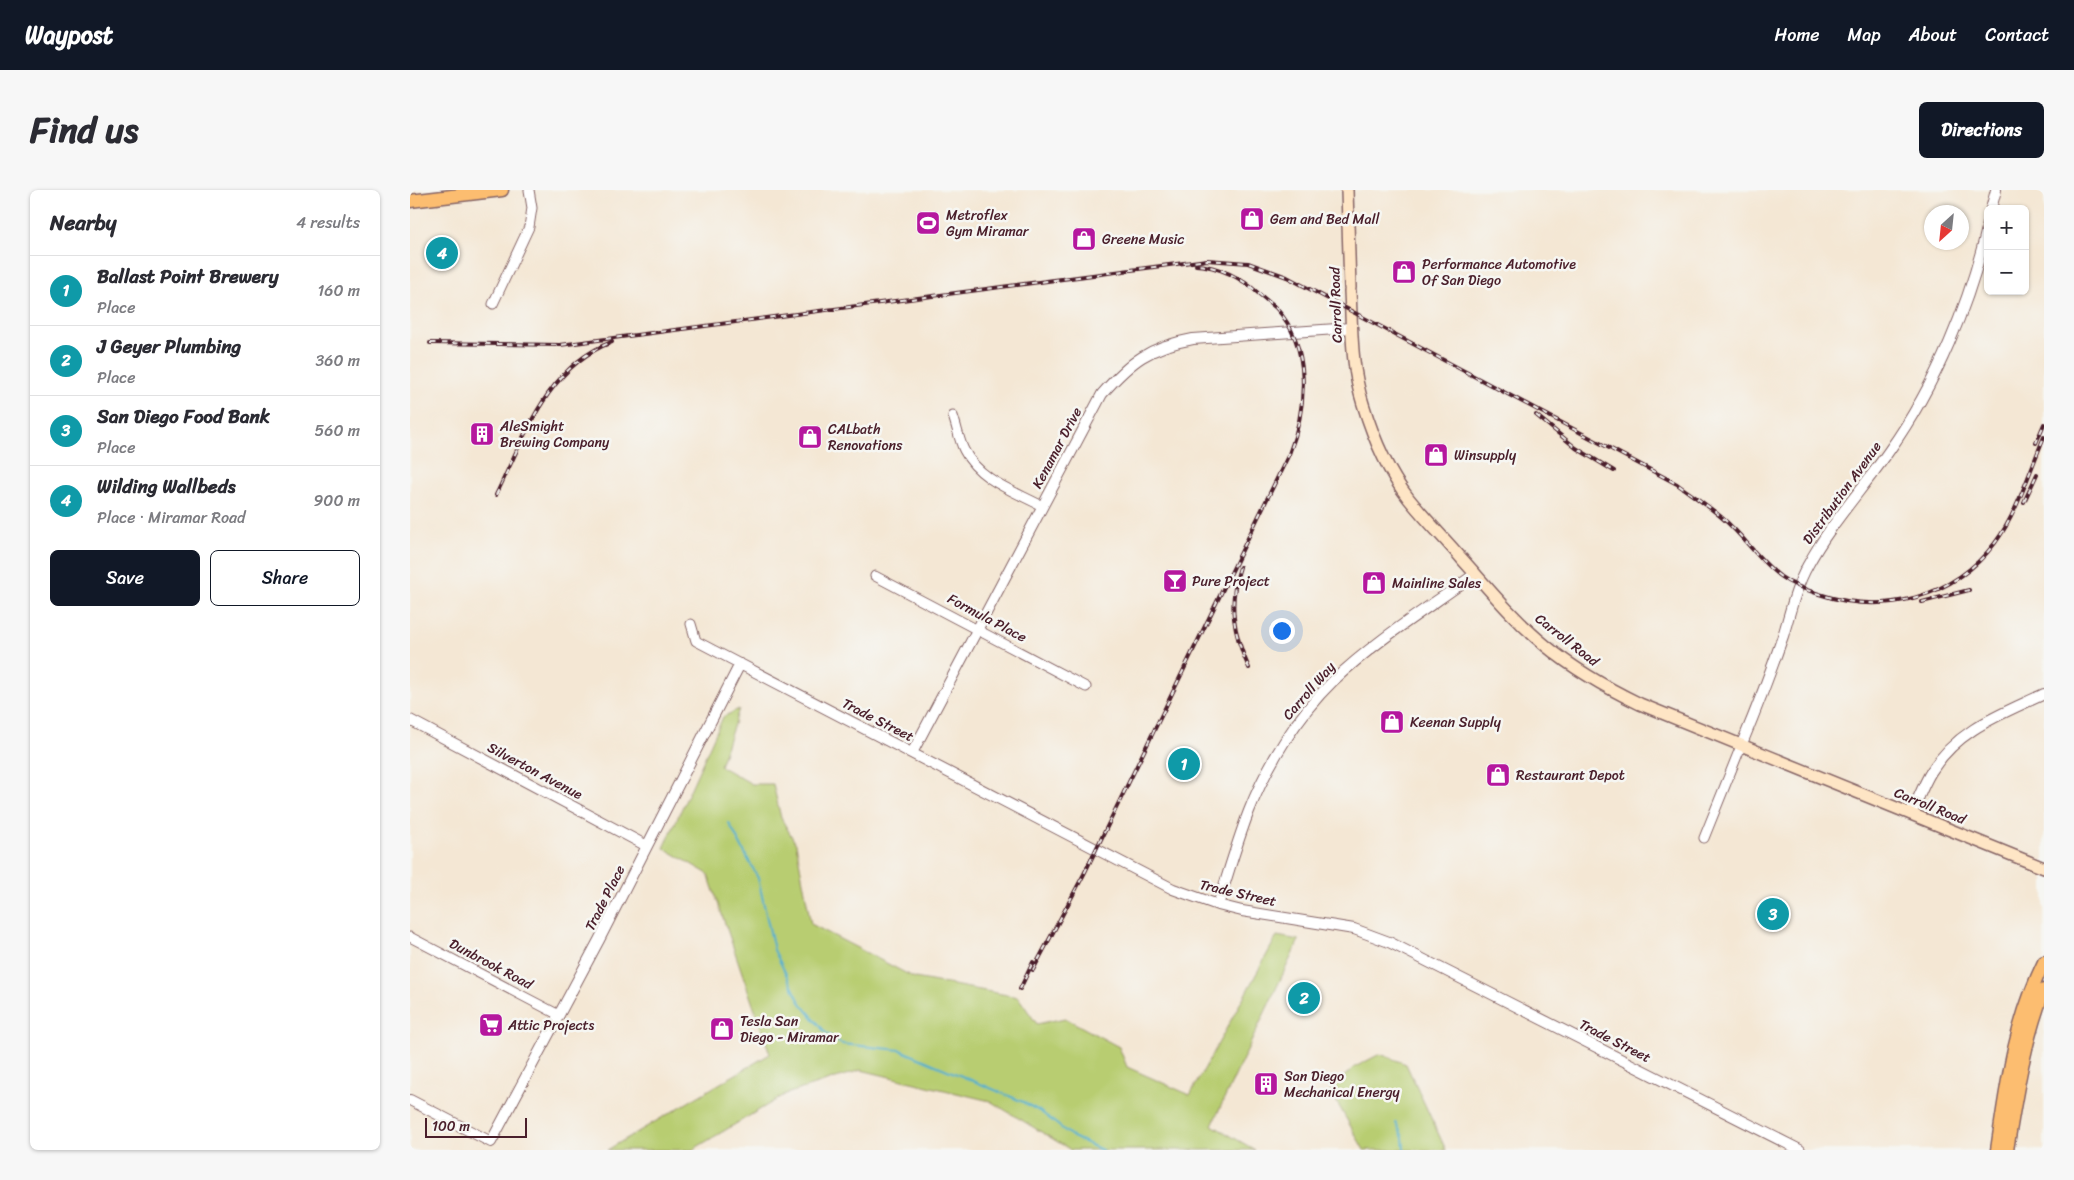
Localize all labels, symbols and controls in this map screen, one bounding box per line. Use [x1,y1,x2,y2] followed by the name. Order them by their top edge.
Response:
[25,14,113,56] text: Waypost
[1775,19,1820,51] text: Home
[1848,19,1881,51] text: Map
[1909,19,1957,51] text: About
[1985,19,2049,51] text: Contact
[30,99,138,161] text: Find us
[1919,102,2044,158] button: Directions
[946,203,1030,244] place label: Metroflex Gym Miramar
[50,204,116,242] text: Nearby
[1924,205,1969,250] north arrow
[1984,205,2029,295] map controls
[1984,205,2029,250] button: +
[1239,206,1265,232] shop icon: Gem and Bed Mall
[1270,207,1380,232] place label: Gem and Bed Mall
[296,208,360,237] text: 4 results
[915,210,941,236] sports icon: Metroflex Gym Miramar
[1071,226,1097,252] shop icon: Greene Music
[1102,227,1184,252] place label: Greene Music
[426,234,458,272] pin: 4
[1984,250,2029,295] button: −
[1422,252,1576,293] place label: Performance Automotive Of San Diego
[1391,259,1417,285] shop icon: Performance Automotive Of San Diego
[97,260,279,293] text: Ballast Point Brewery
[1322,265,1350,343] street label: Carroll Road
[63,276,69,305] text: 1
[317,276,360,305] text: 160 m
[97,293,136,322] text: Place
[97,330,241,363] text: J Geyer Plumbing
[61,346,71,375] text: 2
[316,346,360,375] text: 360 m
[97,363,136,392] text: Place
[97,400,270,433] text: San Diego Food Bank
[1025,403,1089,493] street label: Kenamar Drive
[499,414,610,455] place label: AleSmight Brewing Company
[62,416,70,445] text: 3
[315,416,360,445] text: 560 m
[828,417,903,458] place label: CALbath Renovations
[469,421,495,447] building icon: AleSmight Brewing Company
[797,424,823,450] shop icon: CALbath Renovations
[97,433,136,462] text: Place
[1796,436,1888,550] street label: Distribution Avenue
[1423,442,1449,468] shop icon: Winsupply
[1454,443,1517,468] place label: Winsupply
[97,470,235,503] text: Wilding Wallbeds
[61,486,71,515] text: 4
[314,486,360,515] text: 900 m
[97,503,246,532] text: Place · Miramar Road
[50,550,200,606] button: Save
[210,550,360,606] button: Share
[1162,568,1188,594] bar icon: Pure Project
[1192,569,1270,594] place label: Pure Project
[1361,570,1387,596] shop icon: Mainline Sales
[1392,571,1482,596] place label: Mainline Sales
[943,587,1031,649] street label: Formula Place
[1529,607,1606,674] street label: Carroll Road
[1269,618,1295,644] your location
[1276,655,1342,726] street label: Carroll Way
[838,691,918,749] street label: Trade Street
[1379,709,1405,735] shop icon: Keenan Supply
[1410,710,1502,735] place label: Keenan Supply
[483,735,587,807] street label: Silverton Avenue
[1168,745,1200,783] pin: 1
[1485,762,1511,788] shop icon: Restaurant Depot
[1516,763,1625,788] place label: Restaurant Depot
[1890,780,1971,832] street label: Carroll Road
[578,861,632,935] street label: Trade Place
[1197,872,1279,914] street label: Trade Street
[1757,895,1789,933] pin: 3
[445,931,539,997] street label: Dunbrook Road
[1288,979,1320,1017] pin: 2
[740,1009,840,1050] place label: Tesla San Diego - Miramar
[478,1012,504,1038] supermarket icon: Attic Projects
[1575,1012,1655,1070] street label: Trade Street
[507,1013,595,1038] place label: Attic Projects
[709,1016,735,1042] shop icon: Tesla San Diego - Miramar
[1284,1064,1400,1105] place label: San Diego Mechanical Energy
[1253,1071,1279,1097] building icon: San Diego Mechanical Energy
[432,1114,470,1139] text: 100 m
[425,1115,528,1138] scale bar

